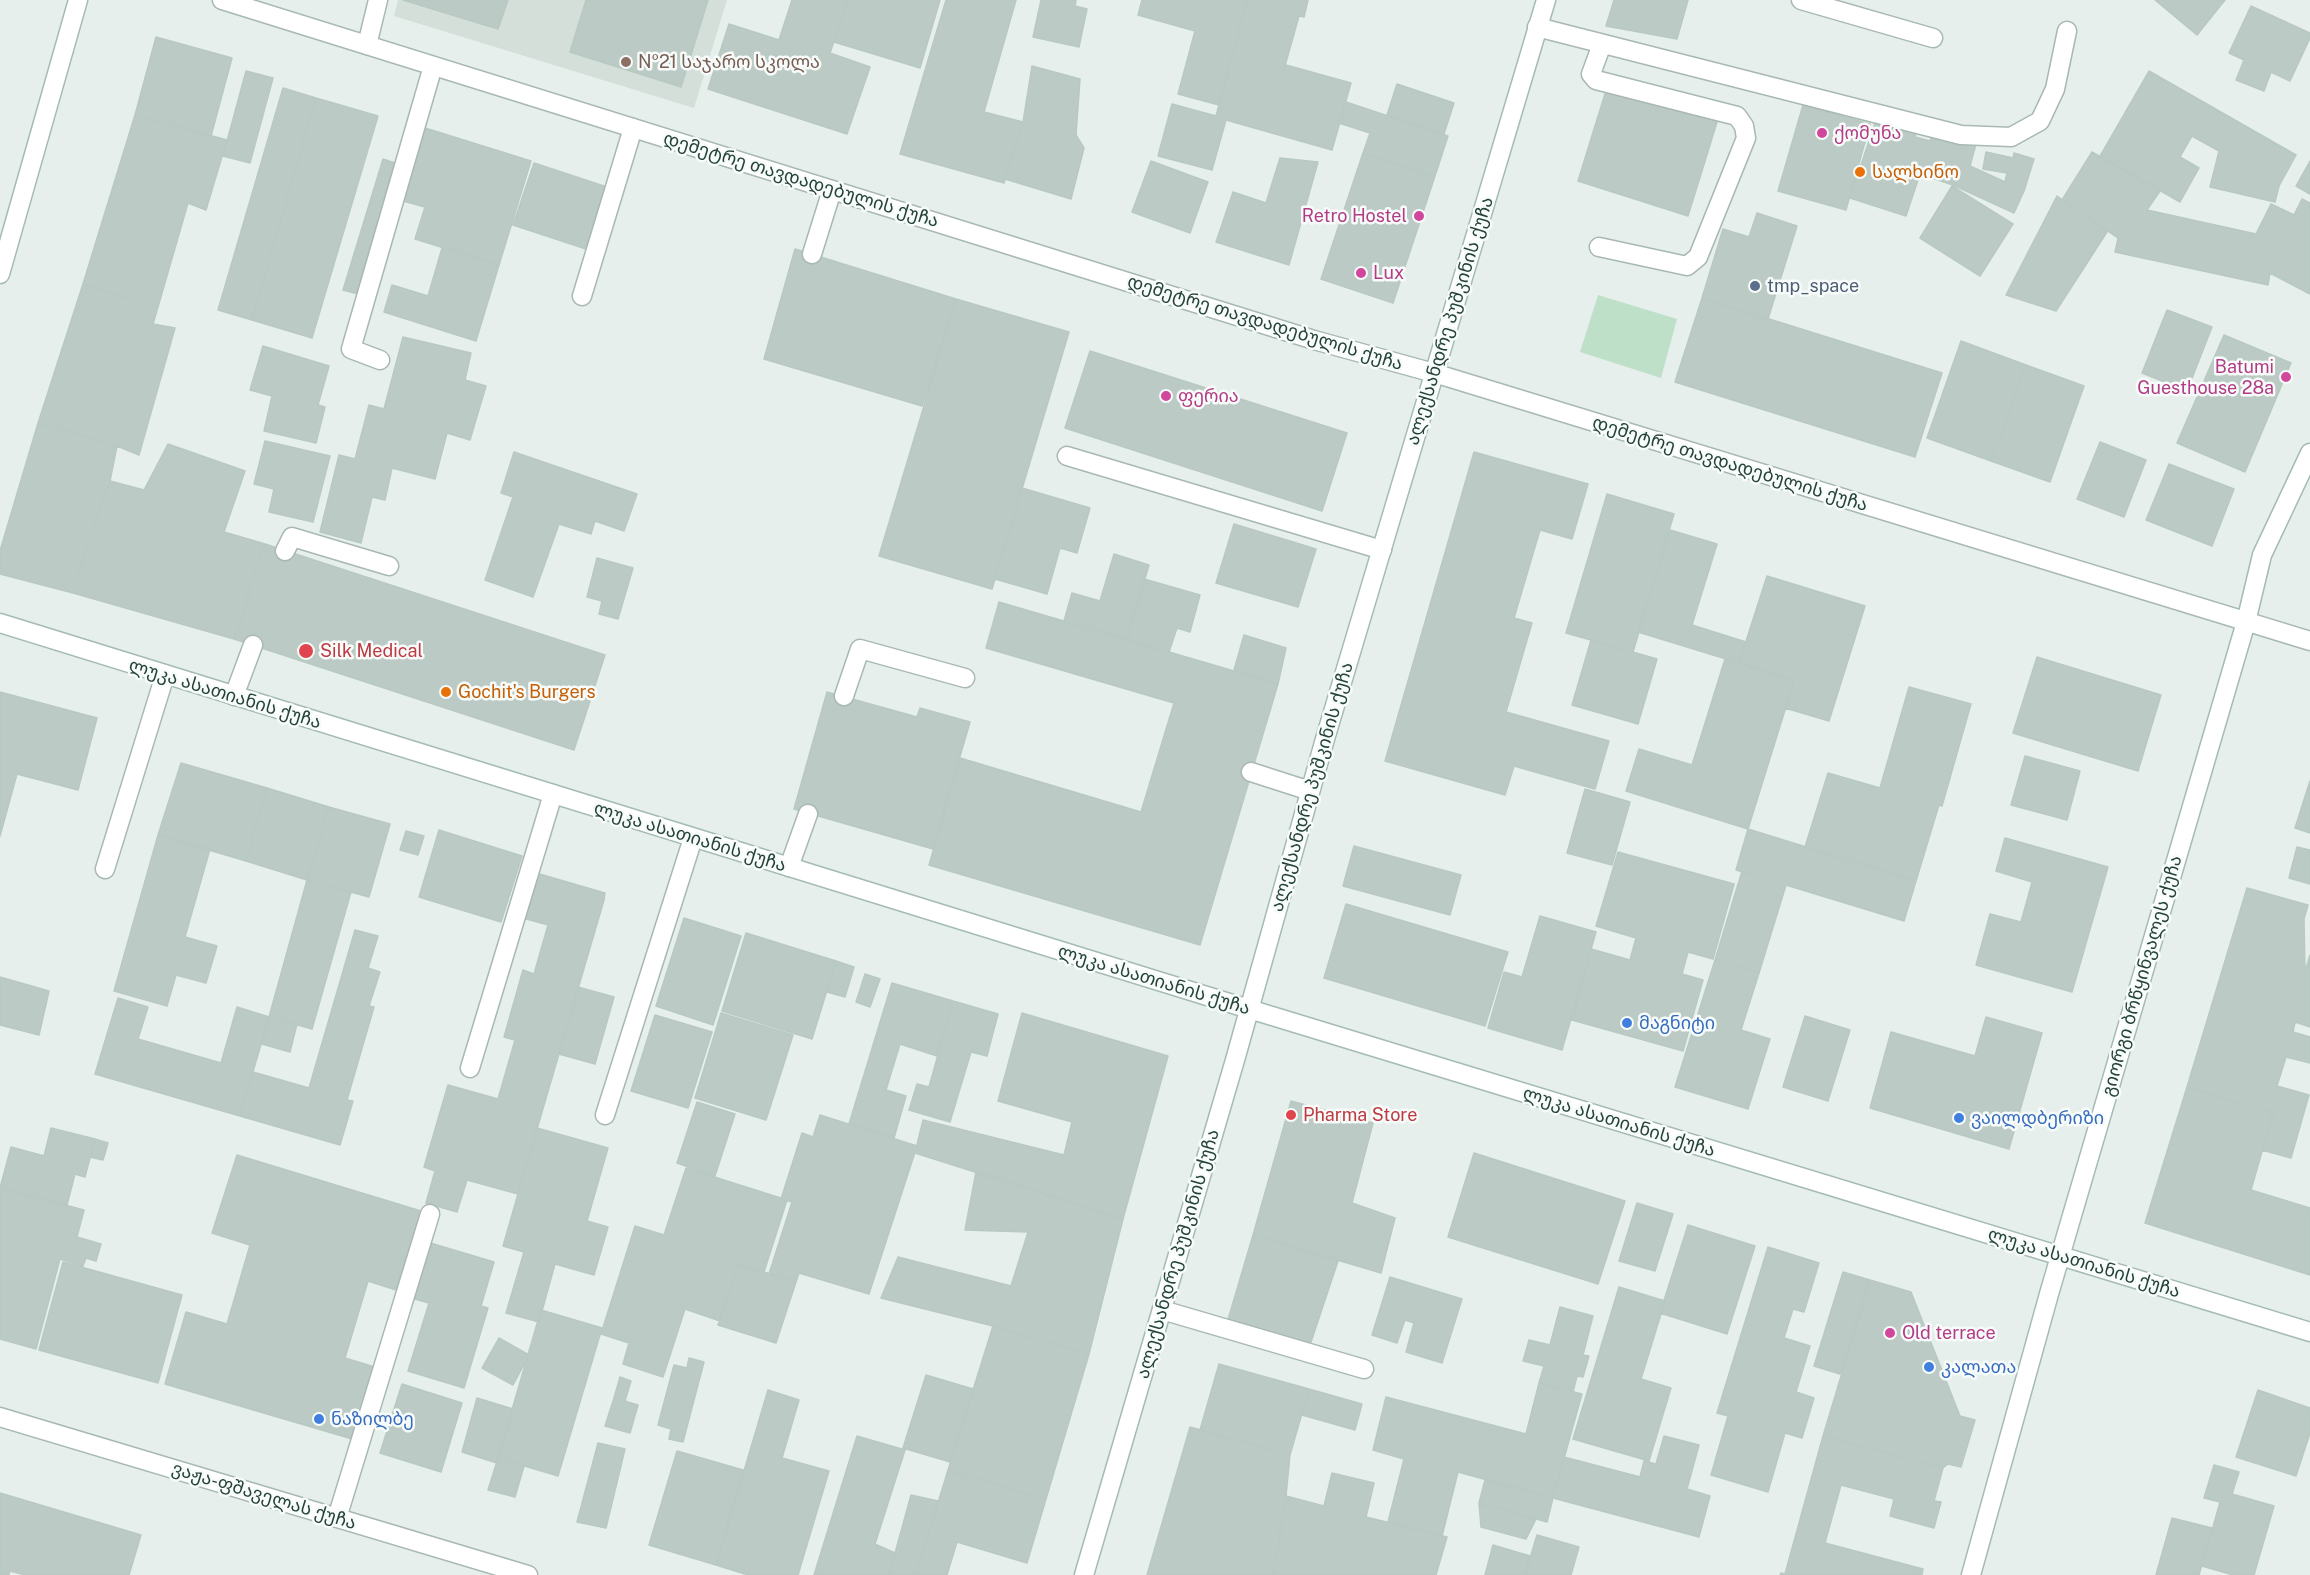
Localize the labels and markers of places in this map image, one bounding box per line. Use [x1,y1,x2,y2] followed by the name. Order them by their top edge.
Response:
[638,51,820,73] place label: №21 საჯარო სკოლა
[619,55,633,69] marker: №21 საჯარო სკოლა
[1834,122,1901,144] place label: ქომუნა
[1815,126,1829,140] marker: ქომუნა
[1872,161,1959,183] place label: სალხინო
[1853,165,1867,179] marker: სალხინო
[1302,205,1407,227] place label: Retro Hostel
[1412,209,1426,223] marker: Retro Hostel
[1373,262,1404,284] place label: Lux
[1354,266,1368,280] marker: Lux
[1767,275,1859,297] place label: tmp_space
[1748,279,1762,293] marker: tmp_space
[2137,356,2274,398] place label: Batumi Guesthouse 28a
[2279,370,2293,384] marker: Batumi Guesthouse 28a
[1178,385,1239,407] place label: ფერია
[1159,389,1173,403] marker: ფერია
[320,640,423,662] place label: Silk Medical
[297,642,315,660] marker: Silk Medical
[458,681,596,703] place label: Gochit's Burgers
[439,685,453,699] marker: Gochit's Burgers
[1639,1012,1715,1034] place label: მაგნიტი
[1620,1016,1634,1030] marker: მაგნიტი
[1303,1104,1417,1126] place label: Pharma Store
[1971,1107,2104,1129] place label: ვაილდბერიზი
[1284,1108,1298,1122] marker: Pharma Store
[1952,1111,1966,1125] marker: ვაილდბერიზი
[1902,1322,1996,1344] place label: Old terrace
[1883,1326,1897,1340] marker: Old terrace
[1941,1356,2016,1378] place label: კალათა
[1922,1360,1936,1374] marker: კალათა
[331,1408,414,1430] place label: ნაზილბე
[312,1412,326,1426] marker: ნაზილბე

